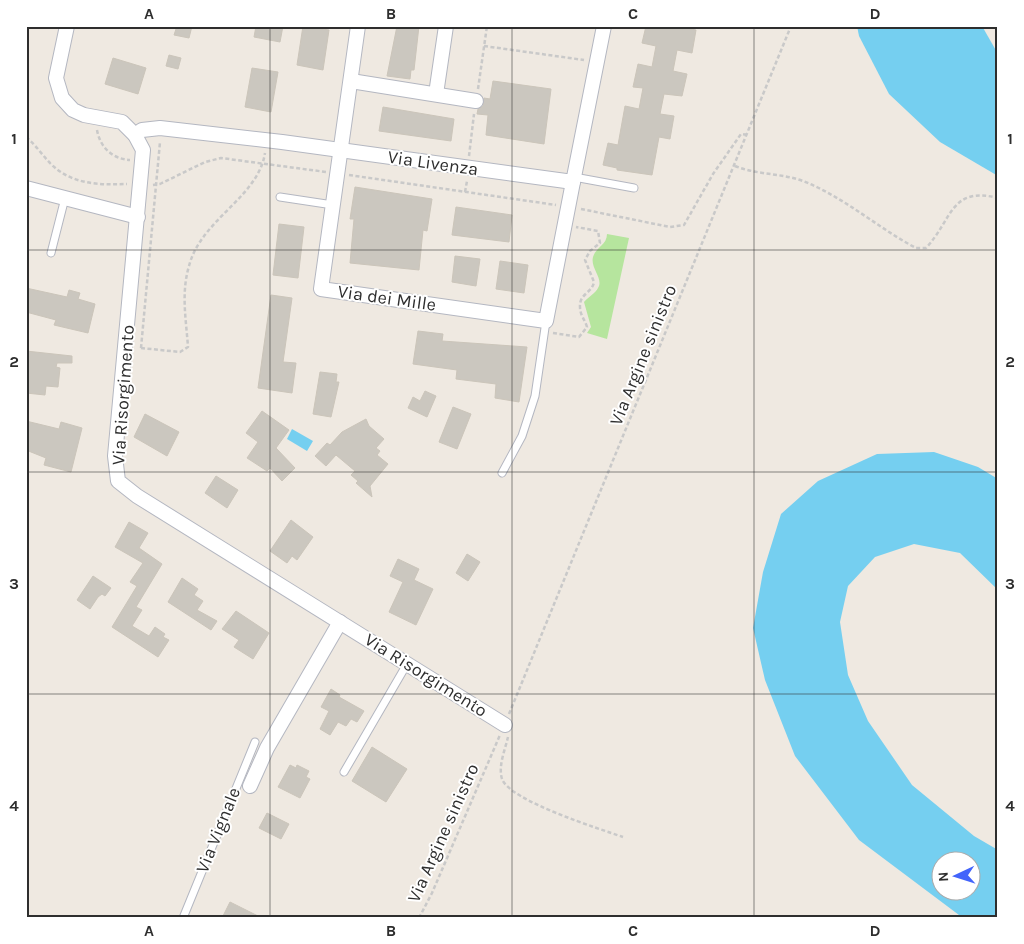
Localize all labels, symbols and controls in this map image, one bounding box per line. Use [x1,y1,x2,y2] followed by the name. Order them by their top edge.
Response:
[144,4,154,23] text: A
[386,4,396,23] text: B
[628,4,638,23] text: C
[870,4,881,23] text: D
[11,129,17,148] text: 1
[1007,129,1013,148] text: 1
[386,146,480,180] street label: Via Livenza
[336,280,438,316] street label: Via dei Mille
[605,281,681,429] street label: Via Argine sinistro
[107,324,139,466] street label: Via Risorgimento
[9,352,19,371] text: 2
[1005,352,1015,371] text: 2
[9,574,19,593] text: 3
[1005,574,1015,593] text: 3
[361,628,491,722] street label: Via Risorgimento
[402,760,484,906] street label: Via Argine sinistro
[191,784,245,876] street label: Via Vignale
[9,796,19,815] text: 4
[1005,796,1015,815] text: 4
[932,852,982,902] north arrow
[935,871,952,882] text: N
[144,921,154,940] text: A
[386,921,396,940] text: B
[628,921,638,940] text: C
[870,921,881,940] text: D

